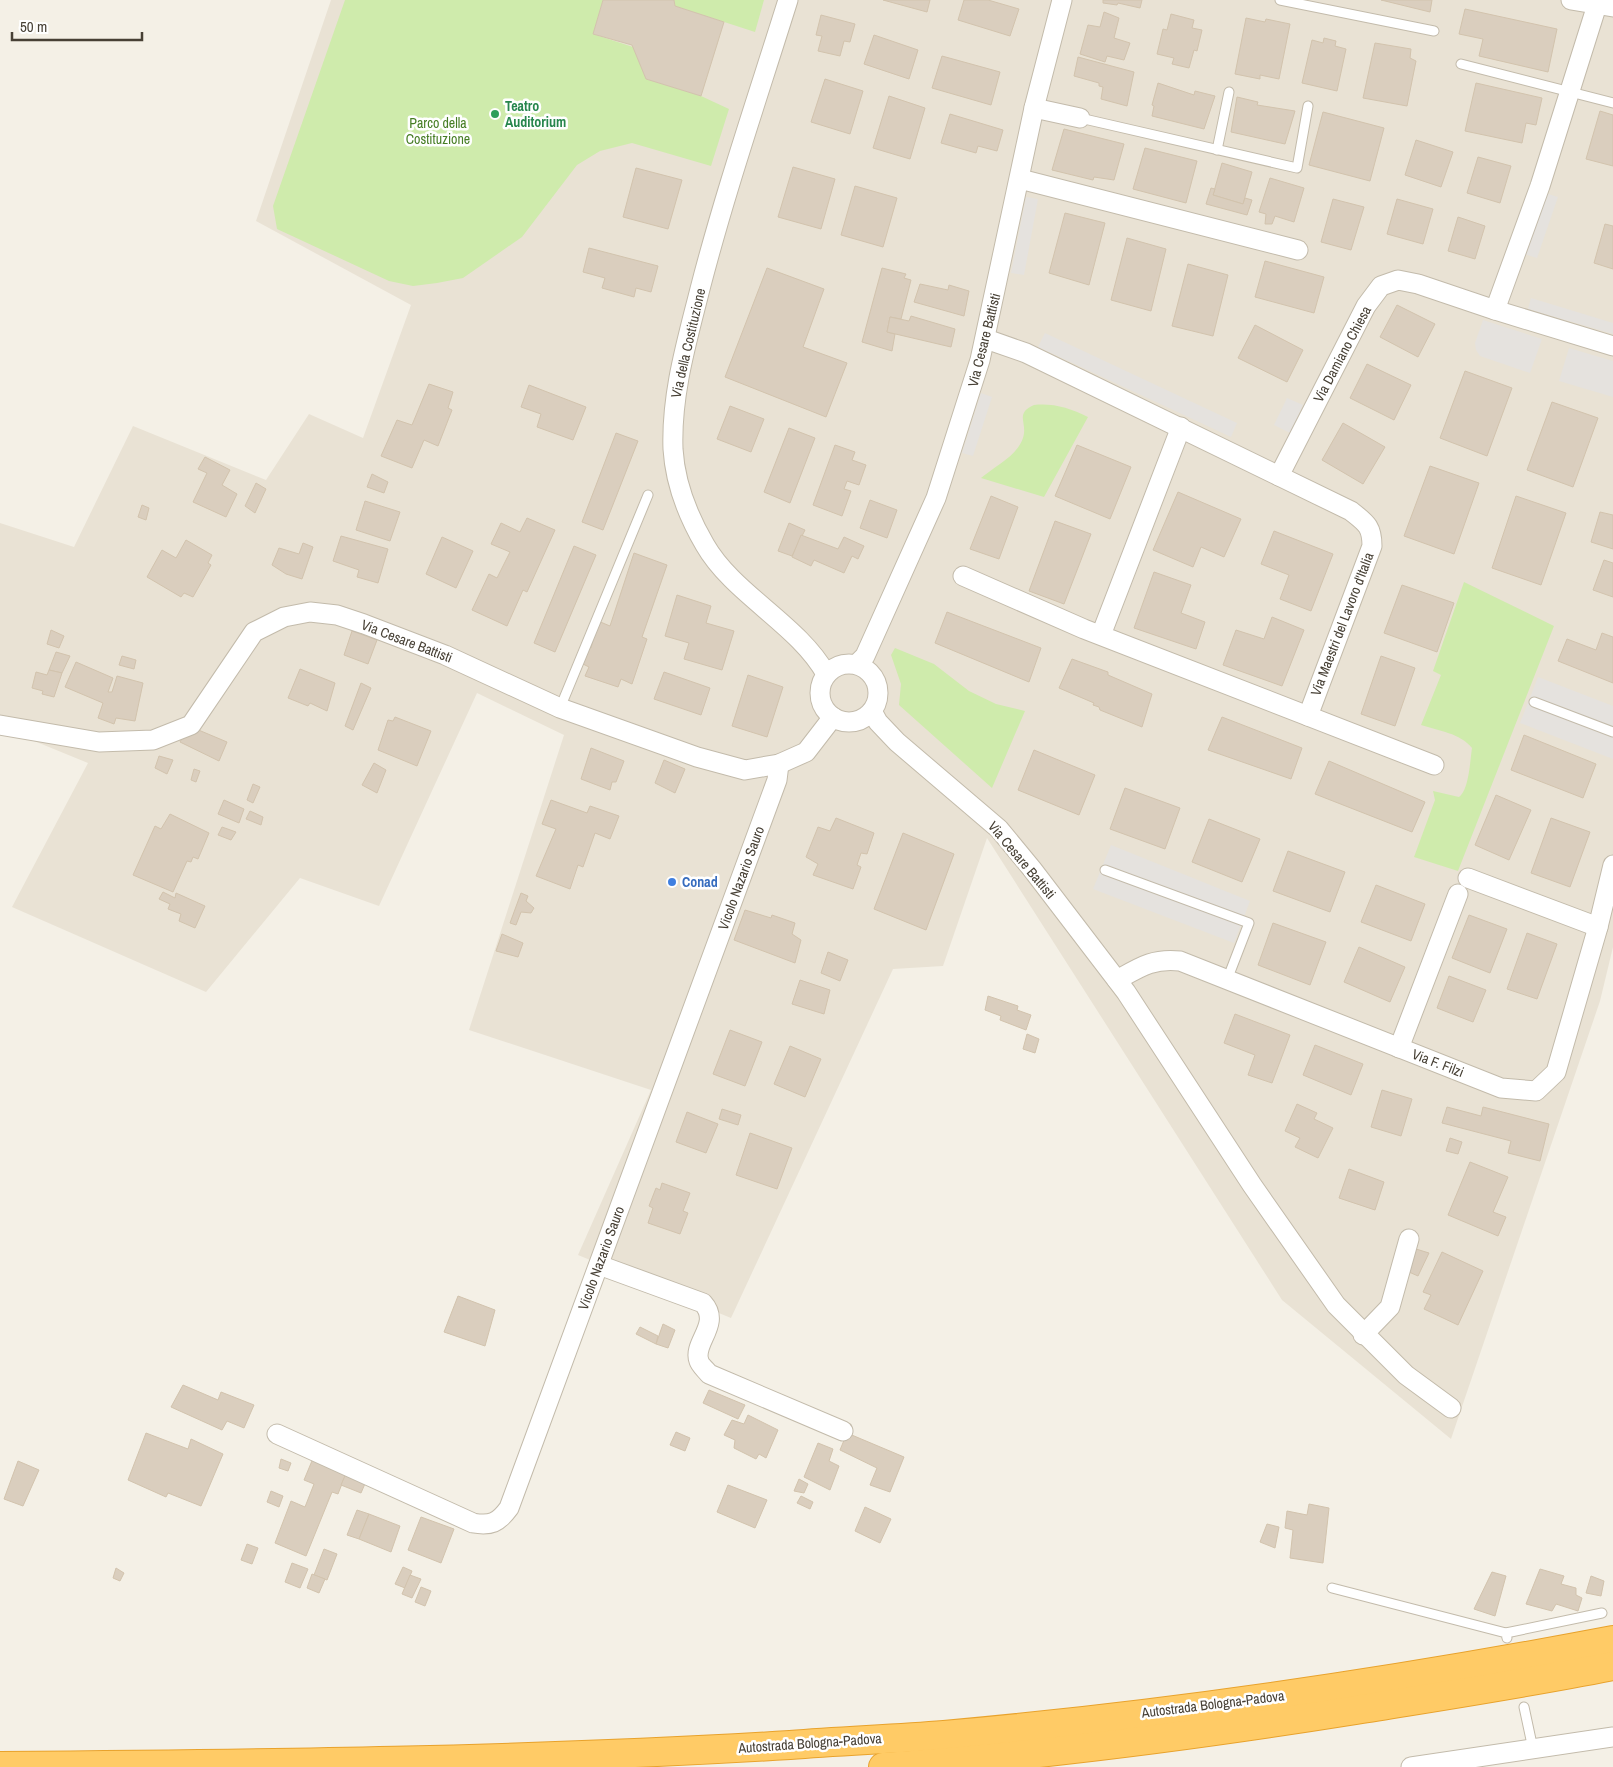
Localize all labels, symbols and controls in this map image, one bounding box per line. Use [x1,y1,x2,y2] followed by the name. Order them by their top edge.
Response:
[12,10,142,42] scale bar
[20,16,47,37] text: 50 m
[505,97,566,131] place label: Teatro Auditorium
[489,108,501,120] marker: Teatro Auditorium
[406,114,470,148] park label: Parco della Costituzione
[667,286,709,400] street label: Via della Costituzione
[964,291,1004,389] street label: Via Cesare Battisti
[1309,302,1375,405] street label: Via Damiano Chiesa
[1306,549,1378,698] street label: Via Maestri del Lavoro d'Italia
[359,615,455,667] street label: Via Cesare Battisti
[984,817,1060,903] street label: Via Cesare Battisti
[714,824,768,932] street label: Vicolo Nazario Sauro
[682,873,718,891] place label: Conad
[666,876,678,888] marker: Conad
[1410,1045,1466,1081] street label: Via F. Filzi
[574,1204,628,1312] street label: Vicolo Nazario Sauro
[1140,1686,1286,1722] street label: Autostrada Bologna-Padova
[737,1729,883,1757] street label: Autostrada Bologna-Padova

